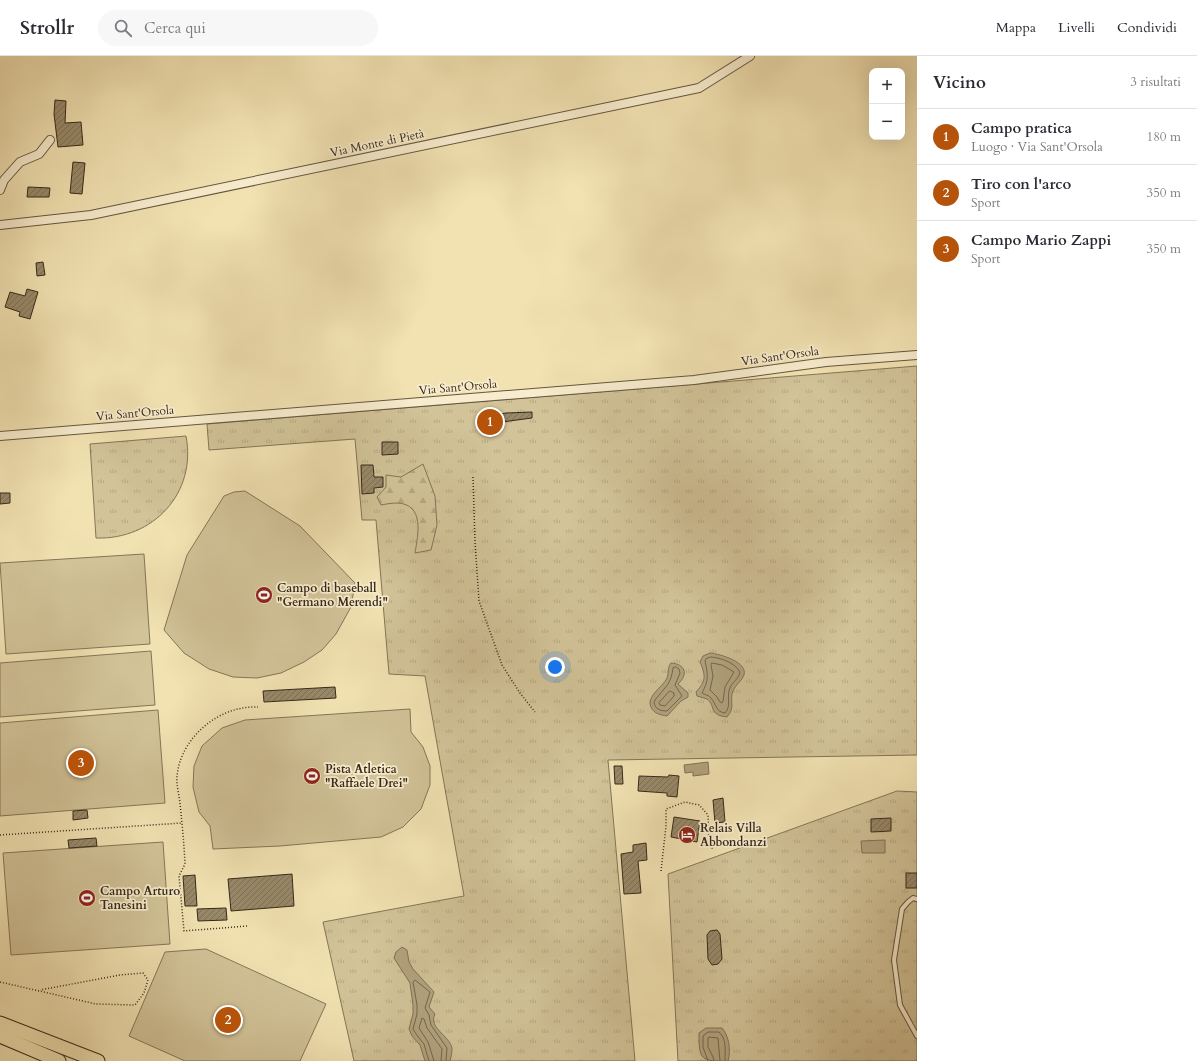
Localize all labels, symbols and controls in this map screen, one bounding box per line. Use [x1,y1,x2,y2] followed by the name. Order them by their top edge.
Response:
[98,10,378,46] search box
[20,15,74,41] text: Strollr
[112,17,134,39] icon: search
[144,18,206,38] text: Cerca qui
[996,18,1036,37] text: Mappa
[1058,18,1095,37] text: Livelli
[1117,18,1177,37] text: Condividi
[869,68,905,140] map controls
[869,68,905,104] button: +
[933,71,986,94] text: Vicino
[1130,73,1181,91] text: 3 risultati
[869,104,905,140] button: −
[971,118,1072,138] text: Campo pratica
[329,125,426,161] street label: Via Monte di Pietà
[943,128,949,146] text: 1
[1147,128,1181,146] text: 180 m
[971,138,1103,156] text: Luogo · Via Sant'Orsola
[971,174,1071,194] text: Tiro con l'arco
[943,184,949,202] text: 2
[1147,184,1181,202] text: 350 m
[971,194,1000,212] text: Sport
[971,230,1111,250] text: Campo Mario Zappi
[943,240,949,258] text: 3
[1147,240,1181,258] text: 350 m
[971,250,1000,268] text: Sport
[740,342,821,369] street label: Via Sant'Orsola
[418,376,499,398] street label: Via Sant'Orsola
[95,402,176,424] street label: Via Sant'Orsola
[477,407,503,437] pin: 1
[277,580,388,610] place label: Campo di baseball "Germano Merendi"
[254,585,274,605] sports icon: Campo di baseball "Germano Merendi"
[545,657,565,677] your location
[68,748,94,778] pin: 3
[325,761,408,791] place label: Pista Atletica "Raffaele Drei"
[302,766,322,786] sports icon: Pista Atletica "Raffaele Drei"
[700,820,767,850] place label: Relais Villa Abbondanzi
[677,825,697,845] hotel icon: Relais Villa Abbondanzi
[100,883,180,913] place label: Campo Arturo Tanesini
[77,888,97,908] sports icon: Campo Arturo Tanesini
[215,1005,241,1035] pin: 2

